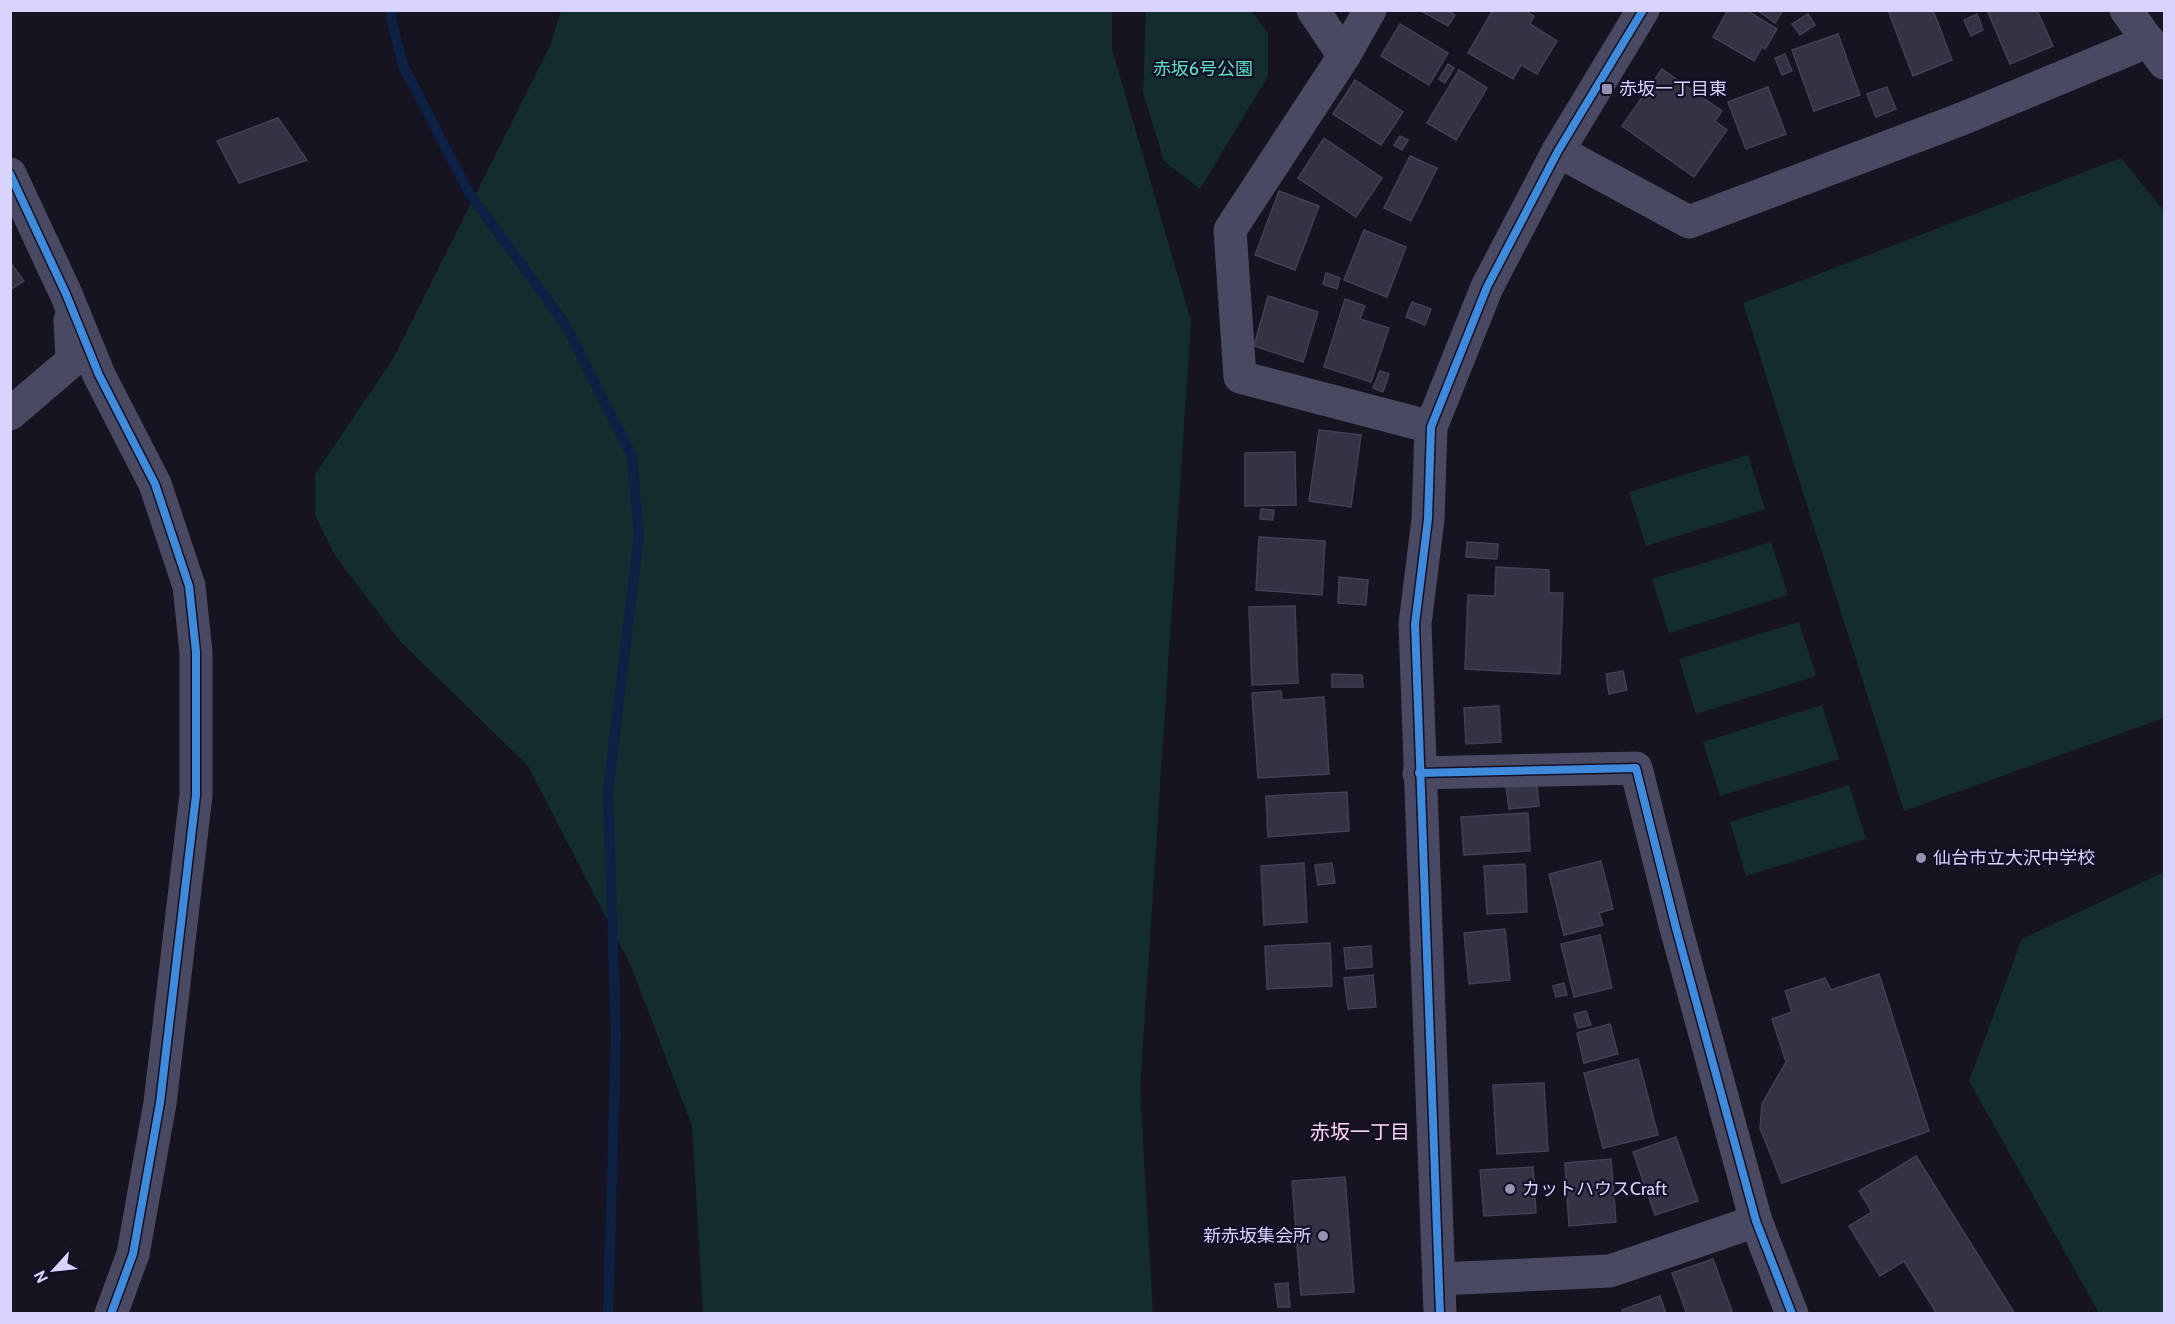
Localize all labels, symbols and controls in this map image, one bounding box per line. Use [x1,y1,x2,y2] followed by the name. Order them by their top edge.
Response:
[1153,58,1253,80] park label: 赤坂6号公園
[1619,78,1727,100] place label: 赤坂一丁目東
[1600,82,1614,96] marker: 赤坂一丁目東
[1933,847,2095,869] place label: 仙台市立大沢中学校
[1914,851,1928,865] marker: 仙台市立大沢中学校
[1310,1120,1410,1144] district label: 赤坂一丁目
[1522,1178,1667,1200] place label: カットハウスCraft
[1503,1182,1517,1196] marker: カットハウスCraft
[1203,1225,1311,1247] place label: 新赤坂集会所
[1316,1229,1330,1243] marker: 新赤坂集会所
[24,1240,84,1300] north arrow
[30,1267,52,1286] text: N

